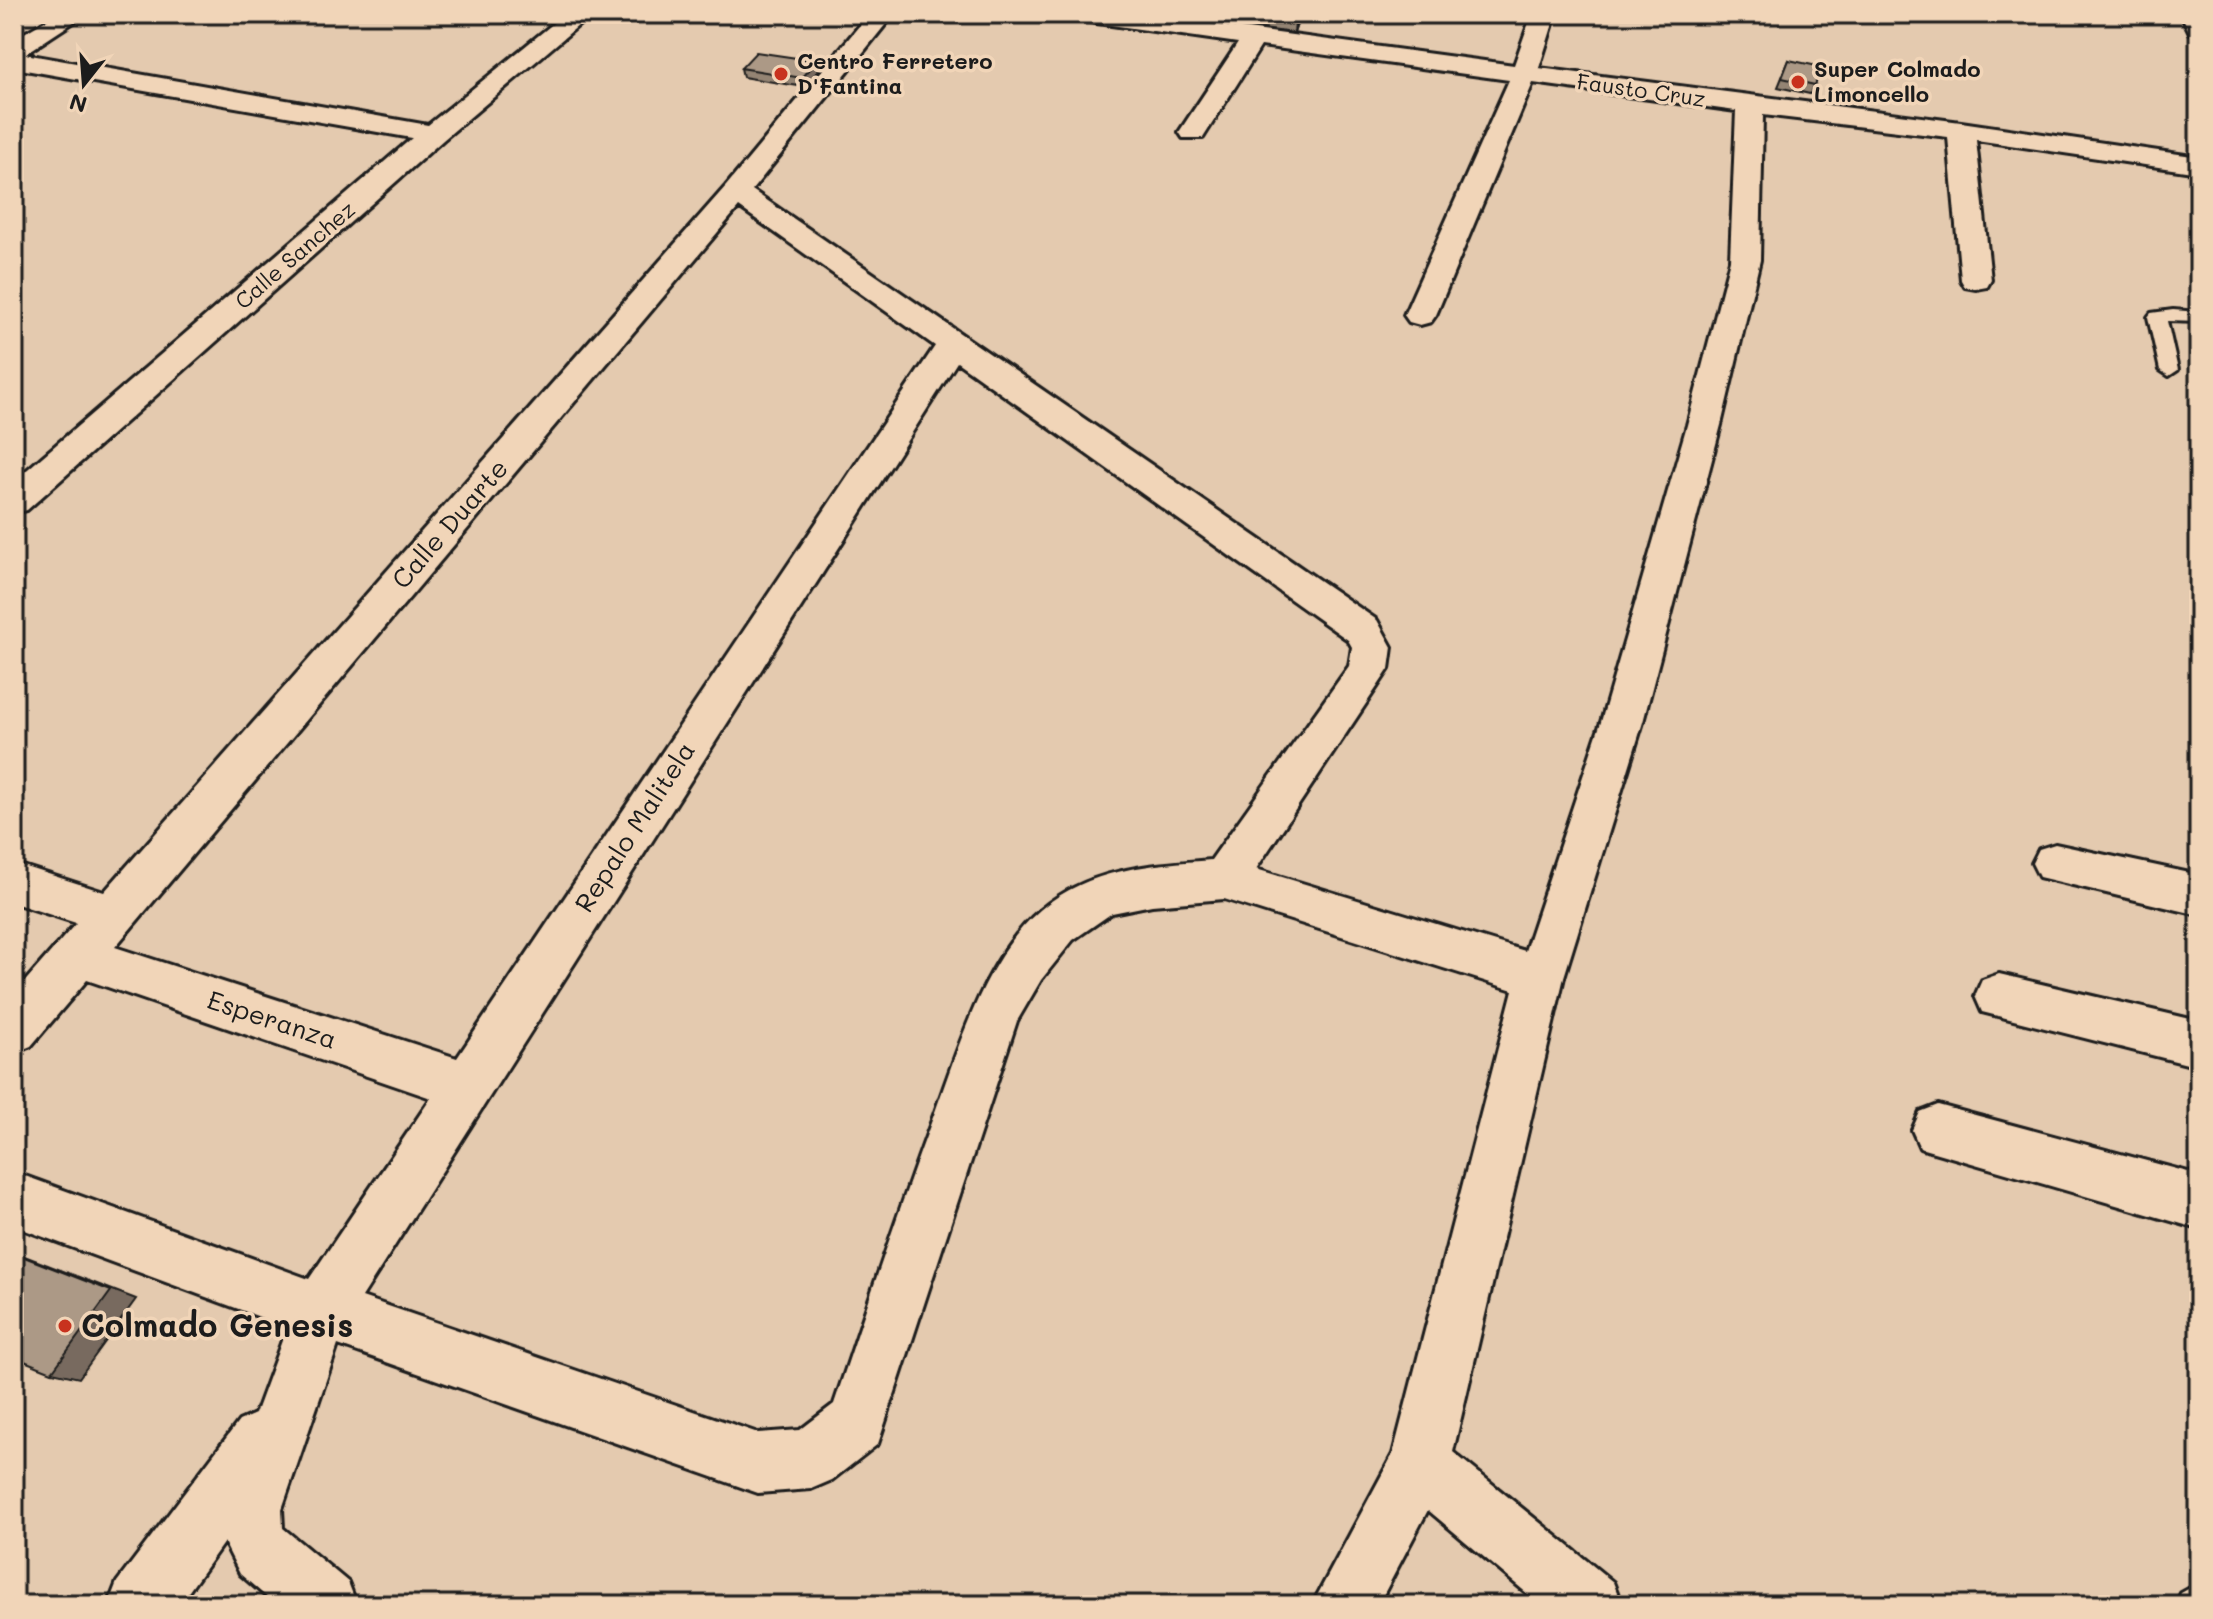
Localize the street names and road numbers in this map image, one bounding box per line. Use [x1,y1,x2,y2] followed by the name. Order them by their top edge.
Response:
[1575,66,1707,113] street label: Fausto Cruz
[228,194,361,315] street label: Calle Sanchez
[384,451,515,595] street label: Calle Duarte
[566,735,702,918] street label: Repalo Malitela
[203,982,341,1056] street label: Esperanza

